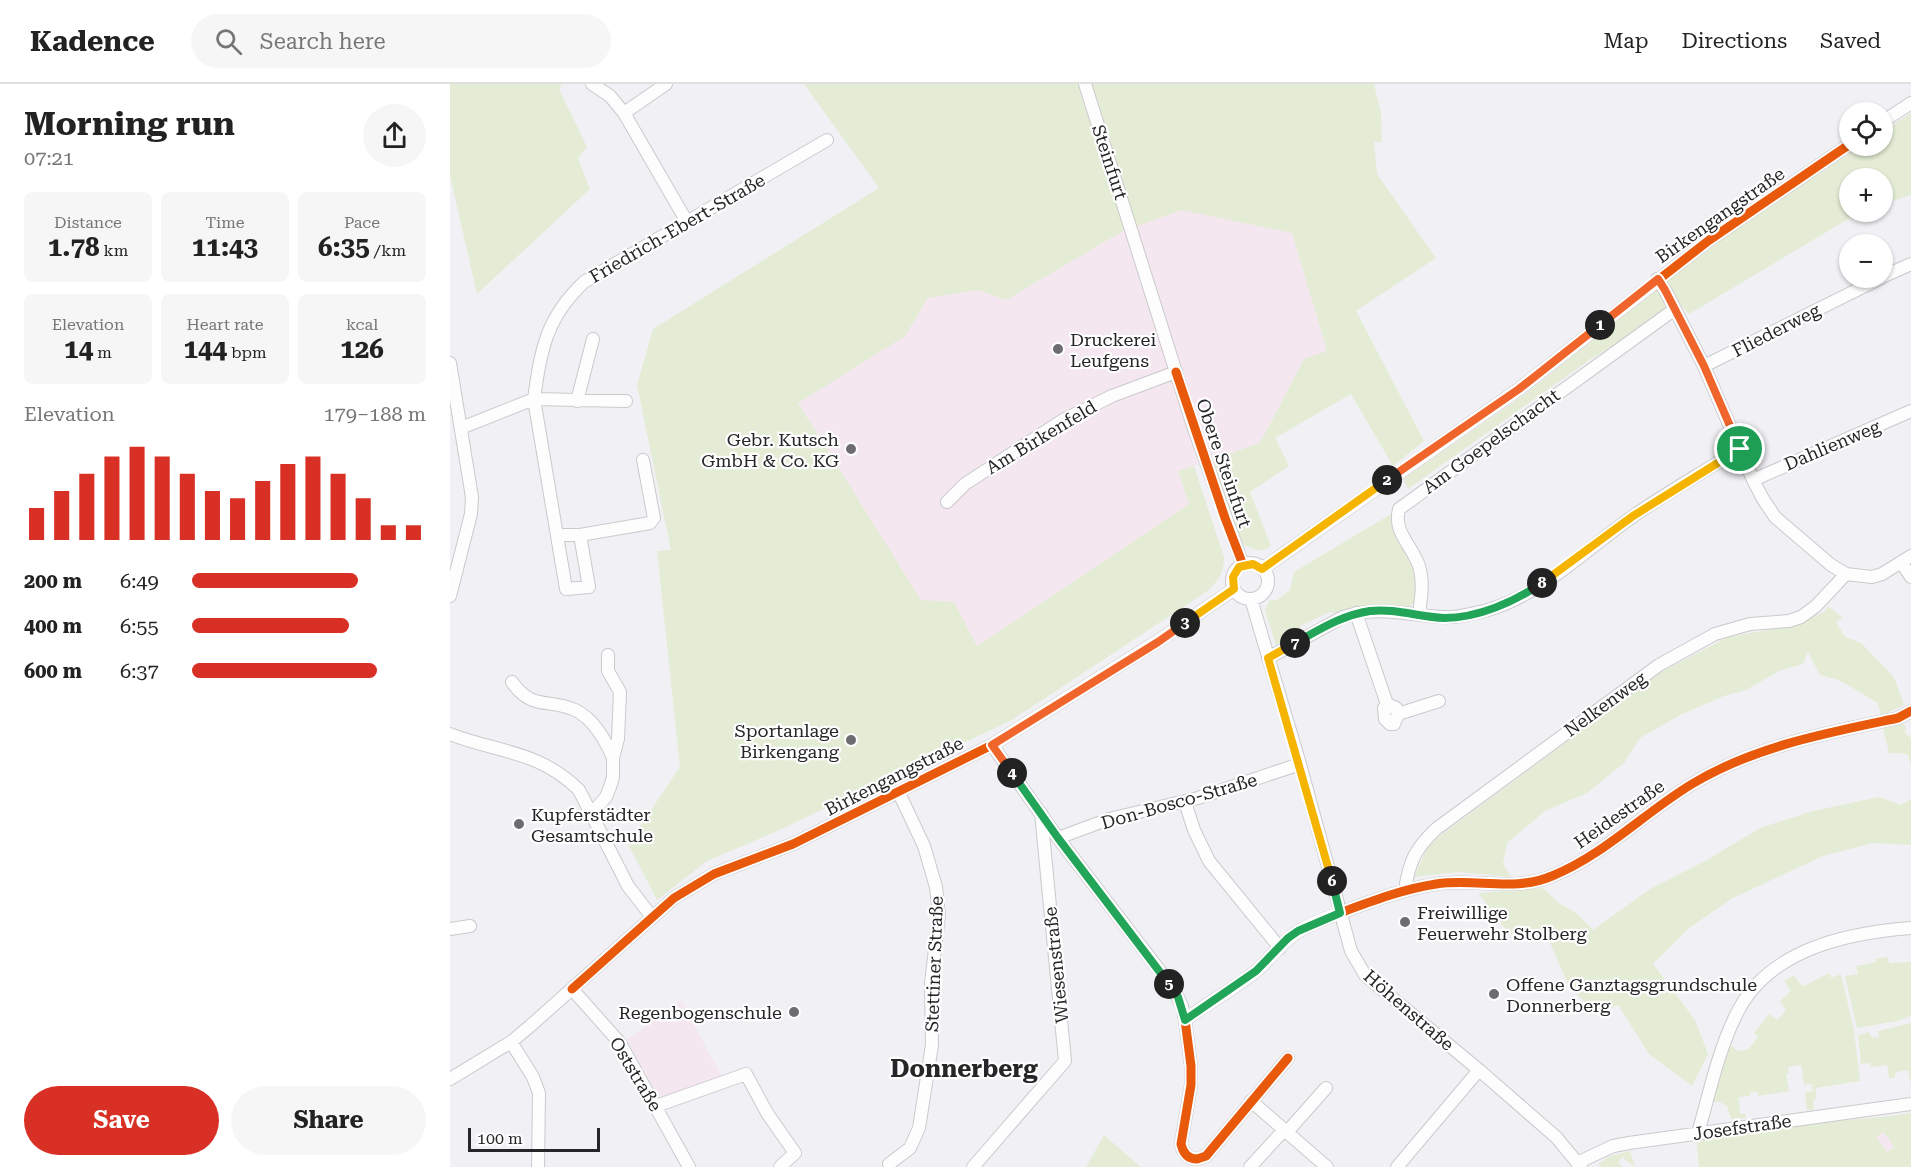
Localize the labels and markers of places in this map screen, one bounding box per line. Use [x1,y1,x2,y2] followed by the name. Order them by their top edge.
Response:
[1585,310,1615,340] pin: 1
[1070,329,1156,371] place label: Druckerei Leufgens
[1051,342,1065,356] marker: Druckerei Leufgens
[1714,423,1765,474] pin
[701,429,839,471] place label: Gebr. Kutsch GmbH & Co. KG
[844,442,858,456] marker: Gebr. Kutsch GmbH & Co. KG
[1372,465,1402,495] pin: 2
[1527,568,1557,598] pin: 8
[1170,608,1200,638] pin: 3
[1280,628,1310,658] pin: 7
[735,720,840,762] place label: Sportanlage Birkengang
[844,733,858,747] marker: Sportanlage Birkengang
[997,758,1027,788] pin: 4
[531,804,653,846] place label: Kupferstädter Gesamtschule
[512,817,526,831] marker: Kupferstädter Gesamtschule
[1317,866,1347,896] pin: 6
[1417,902,1587,944] place label: Freiwillige Feuerwehr Stolberg
[1398,915,1412,929] marker: Freiwillige Feuerwehr Stolberg
[1154,969,1184,999] pin: 5
[1506,974,1757,1016] place label: Offene Ganztagsgrundschule Donnerberg
[1487,987,1501,1001] marker: Offene Ganztagsgrundschule Donnerberg
[618,1002,782,1023] place label: Regenbogenschule
[787,1005,801,1019] marker: Regenbogenschule

